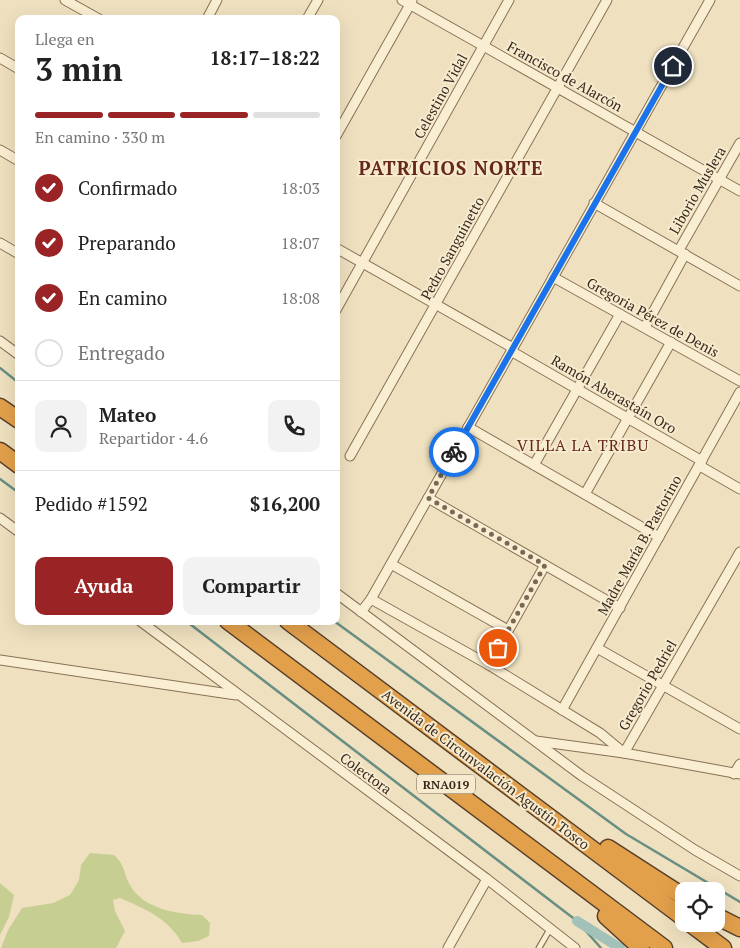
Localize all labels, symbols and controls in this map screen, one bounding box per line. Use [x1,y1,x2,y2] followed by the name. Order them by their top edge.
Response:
[35,28,95,50] text: Llega en
[504,36,627,116] street label: Francisco de Alarcón
[210,45,320,70] text: 18:17–18:22
[652,45,694,87] pin
[35,48,123,90] text: 3 min
[409,50,471,142] street label: Celestino Vidal
[659,52,687,80] icon: home
[35,126,165,148] text: En camino · 330 m
[664,143,730,237] street label: Liborio Muslera
[358,155,544,180] district label: PATRICIOS NORTE
[35,174,63,202] icon: check
[78,175,177,200] text: Confirmado
[281,177,320,199] text: 18:03
[416,193,488,303] street label: Pedro Sanguinetto
[35,229,63,257] icon: check
[78,230,176,255] text: Preparando
[281,232,320,254] text: 18:07
[583,273,723,361] street label: Gregoria Pérez de Denis
[35,284,63,312] icon: check
[78,285,167,310] text: En camino
[281,287,320,309] text: 18:08
[78,340,165,365] text: Entregado
[548,350,680,438] street label: Ramón Aberastaín Oro
[35,400,87,452] button: person
[268,400,320,452] button: phone
[99,402,156,427] text: Mateo
[99,427,208,449] text: Repartidor · 4.6
[429,427,479,477] courier
[517,434,649,456] district label: VILLA LA TRIBU
[440,438,468,466] icon: bike
[593,471,686,618] street label: Madre María B. Pastorino
[35,491,148,516] text: Pedido #1592
[250,491,320,516] text: $16,200
[35,557,173,615] button: Ayuda
[183,557,320,615] button: Compartir
[477,627,519,669] pin
[484,634,512,662] icon: bag
[613,636,681,734] street label: Gregorio Pedriel
[378,685,594,854] street label: Avenida de Circunvalación Agustín Tosco
[336,748,396,798] street label: Colectora
[417,774,475,794] road number: RNA019
[675,882,725,932] map controls
[675,882,725,932] button: locate

